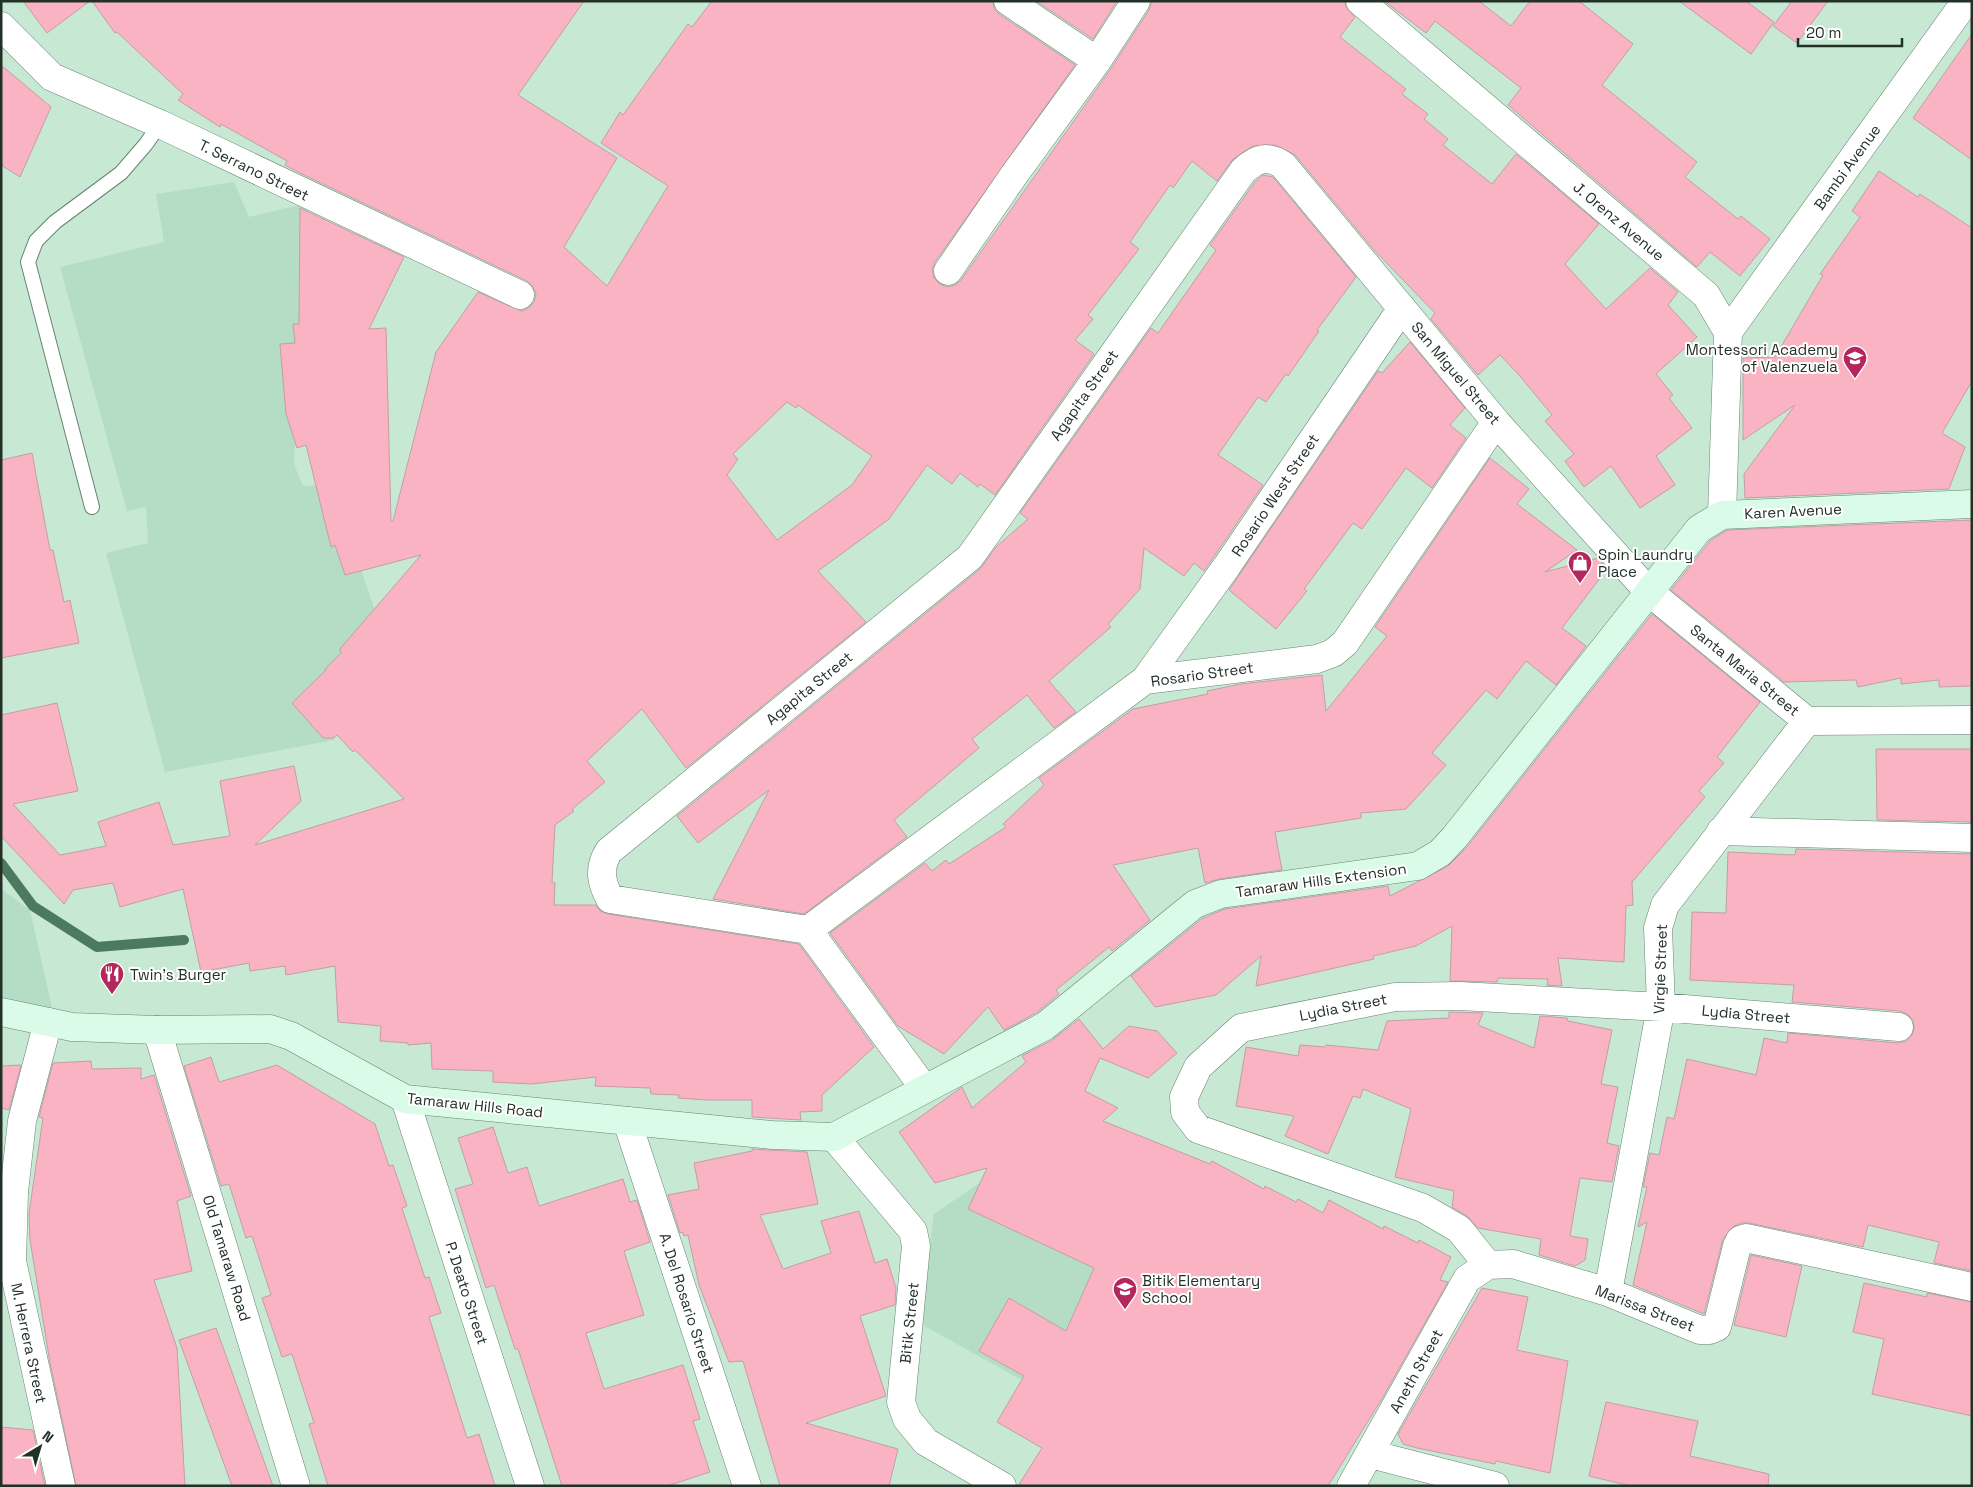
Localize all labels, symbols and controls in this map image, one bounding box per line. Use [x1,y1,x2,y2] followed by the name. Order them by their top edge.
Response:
[1798,15,1902,47] scale bar
[1806,23,1841,42] text: 20 m
[1810,120,1885,214] street label: Bambi Avenue
[196,135,312,205] street label: T. Serrano Street
[1570,177,1669,265] street label: J. Orenz Avenue
[1407,318,1505,428] street label: San Miguel Street
[1686,340,1838,376] place label: Montessori Academy of Valenzuela
[1842,345,1868,379] school or university icon: Montessori Academy of Valenzuela
[1046,346,1122,444] street label: Agapita Street
[1227,430,1323,560] street label: Rosario West Street
[1744,499,1842,523] street label: Karen Avenue
[1598,545,1693,581] place label: Spin Laundry Place
[1567,550,1593,584] shop icon: Spin Laundry Place
[1686,620,1804,720] street label: Santa Maria Street
[762,647,856,729] street label: Agapita Street
[1149,657,1255,691] street label: Rosario Street
[1234,859,1408,901] street label: Tamaraw Hills Extension
[1649,923,1671,1014] street label: Virgie Street
[99,961,125,995] restaurant icon: Twin's Burger
[130,965,227,984] place label: Twin's Burger
[1298,989,1389,1025] street label: Lydia Street
[1701,1001,1791,1027] street label: Lydia Street
[406,1088,544,1122] street label: Tamaraw Hills Road
[199,1193,255,1323] street label: Old Tamaraw Road
[655,1230,719,1376] street label: A. Del Rosario Street
[441,1239,493,1347] street label: P. Deato Street
[1142,1271,1260,1307] place label: Bitik Elementary School
[1112,1276,1138,1310] school or university icon: Bitik Elementary School
[1593,1280,1698,1336] street label: Marissa Street
[7,1281,51,1405] street label: M. Herrera Street
[895,1281,923,1365] street label: Bitik Street
[1385,1326,1447,1416] street label: Aneth Street
[15,1422,65,1472] north arrow
[39,1427,57,1447] text: N

